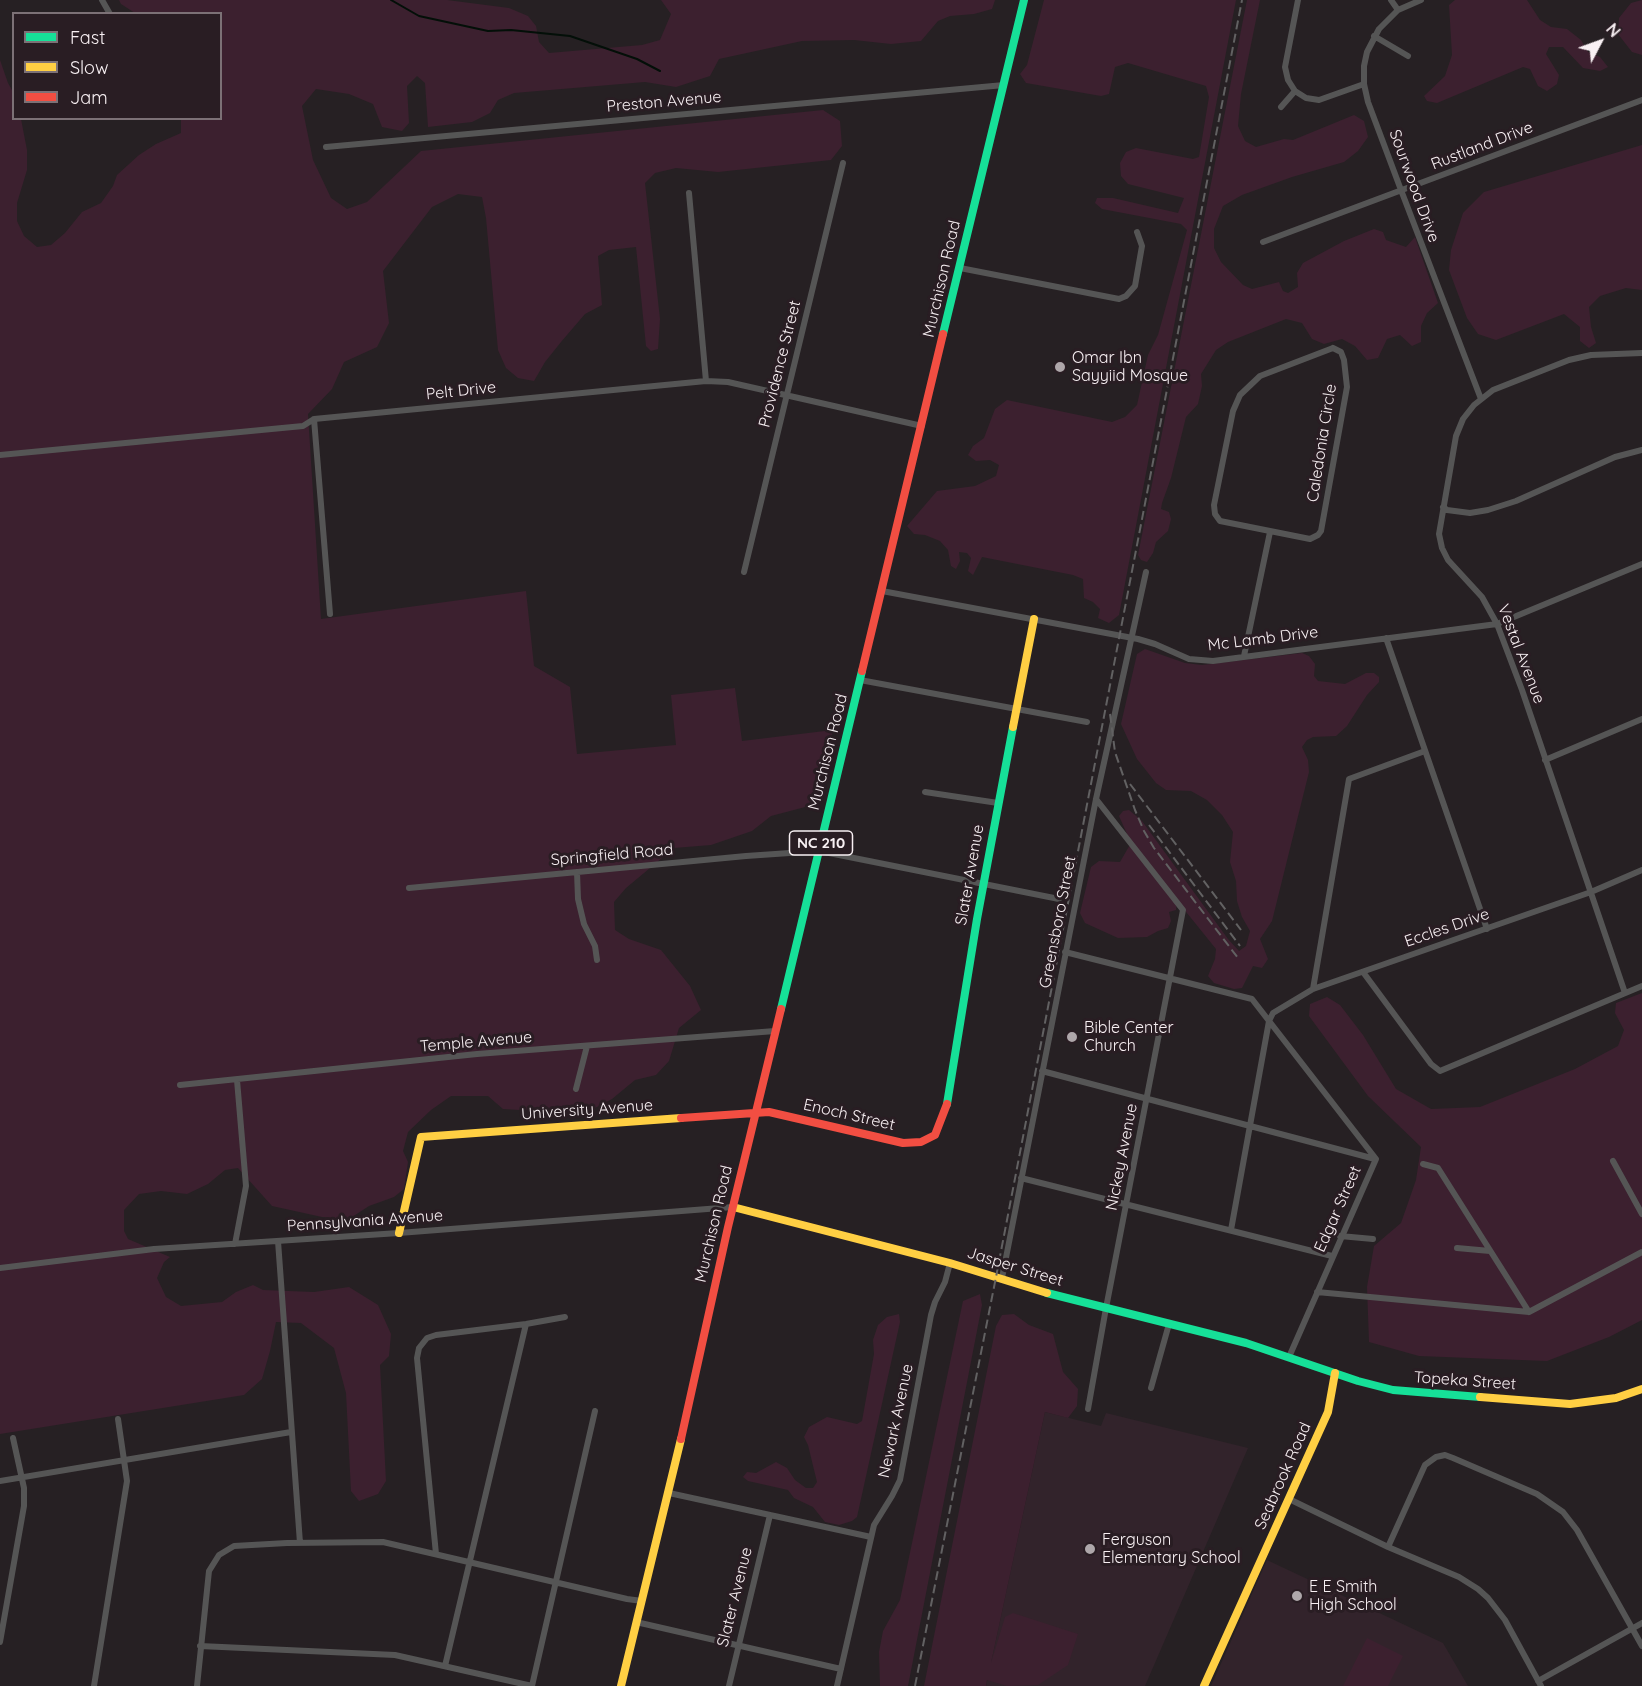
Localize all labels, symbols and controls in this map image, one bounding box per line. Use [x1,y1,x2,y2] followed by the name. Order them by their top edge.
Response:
[12,12,222,120] legend
[1570,12,1630,72] north arrow
[1602,19,1625,41] text: N
[70,26,105,49] text: Fast
[70,56,108,79] text: Slow
[70,86,108,109] text: Jam
[606,87,722,117] street label: Preston Avenue
[1428,118,1536,174] street label: Rustland Drive
[1385,127,1443,245] street label: Sourwood Drive
[919,219,965,339] street label: Murchison Road
[755,298,805,430] street label: Providence Street
[1072,348,1188,386] place label: Omar Ibn Sayyiid Mosque
[1053,360,1067,374] marker: Omar Ibn Sayyiid Mosque
[425,378,497,404] street label: Pelt Drive
[1303,383,1341,503] street label: Caledonia Circle
[1493,602,1549,706] street label: Vestal Avenue
[1207,623,1319,655] street label: Mc Lamb Drive
[804,692,852,812] street label: Murchison Road
[952,823,988,927] street label: Slater Avenue
[790,831,852,855] road number: NC 210
[550,840,674,870] street label: Springfield Road
[1036,854,1080,990] street label: Greensboro Street
[1402,905,1492,951] street label: Eccles Drive
[1084,1018,1174,1056] place label: Bible Center Church
[419,1028,533,1056] street label: Temple Avenue
[1065,1030,1079,1044] marker: Bible Center Church
[801,1095,897,1135] street label: Enoch Street
[520,1096,654,1124] street label: University Avenue
[1102,1102,1142,1212] street label: Nickey Avenue
[1310,1163,1366,1255] street label: Edgar Street
[691,1164,737,1284] street label: Murchison Road
[286,1206,444,1236] street label: Pennsylvania Avenue
[965,1243,1065,1291] street label: Jasper Street
[875,1362,917,1480] street label: Newark Avenue
[1413,1368,1517,1394] street label: Topeka Street
[1251,1419,1315,1533] street label: Seabrook Road
[1102,1530,1241,1568] place label: Ferguson Elementary School
[1083,1542,1097,1556] marker: Ferguson Elementary School
[713,1545,757,1649] street label: Slater Avenue
[1309,1577,1397,1615] place label: E E Smith High School
[1290,1589,1304,1603] marker: E E Smith High School

